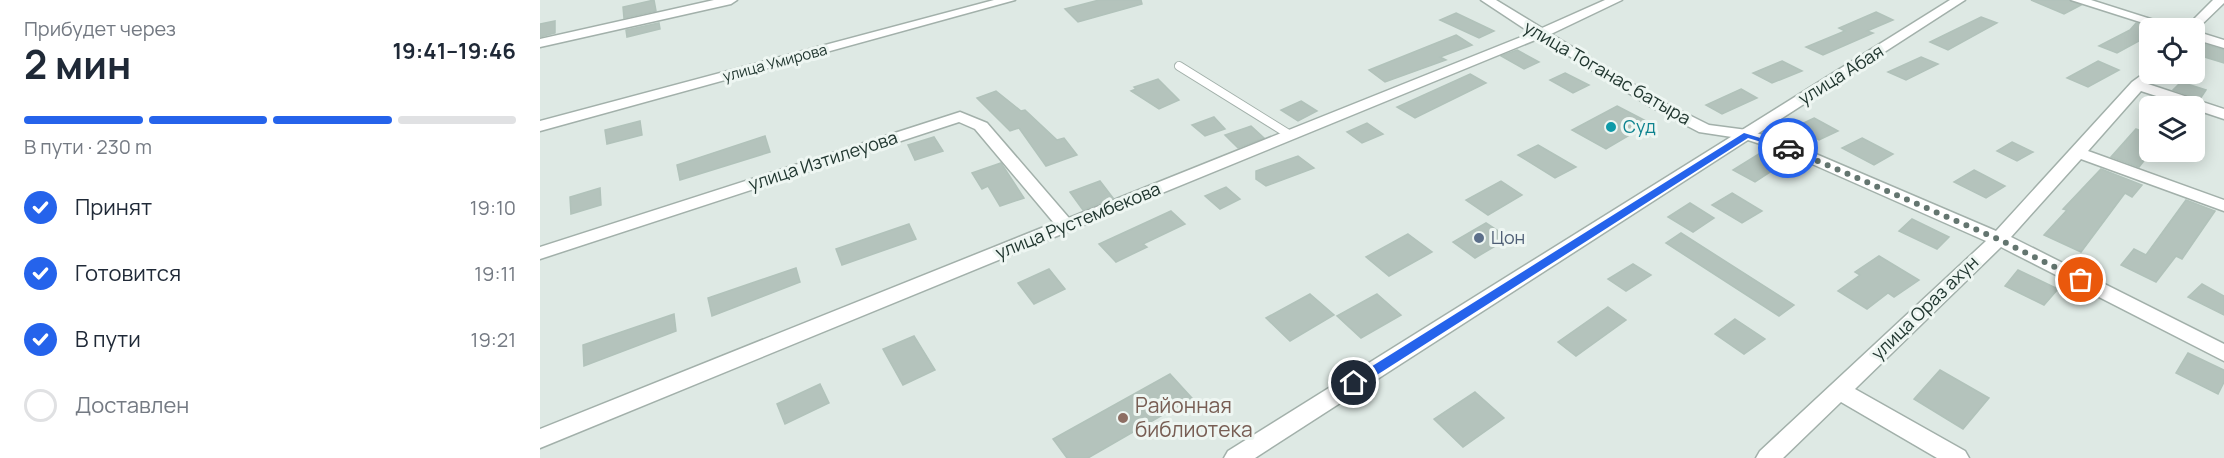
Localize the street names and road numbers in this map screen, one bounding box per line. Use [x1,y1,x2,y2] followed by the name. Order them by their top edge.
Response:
[1520,15,1695,130] street label: улица Тоганас батыра
[1793,38,1888,110] street label: улица Абая
[720,39,829,87] street label: улица Умирова
[745,125,900,195] street label: улица Изтилеуова
[992,176,1164,264] street label: улица Рустембекова
[1865,250,1983,365] street label: улица Ораз ахун

